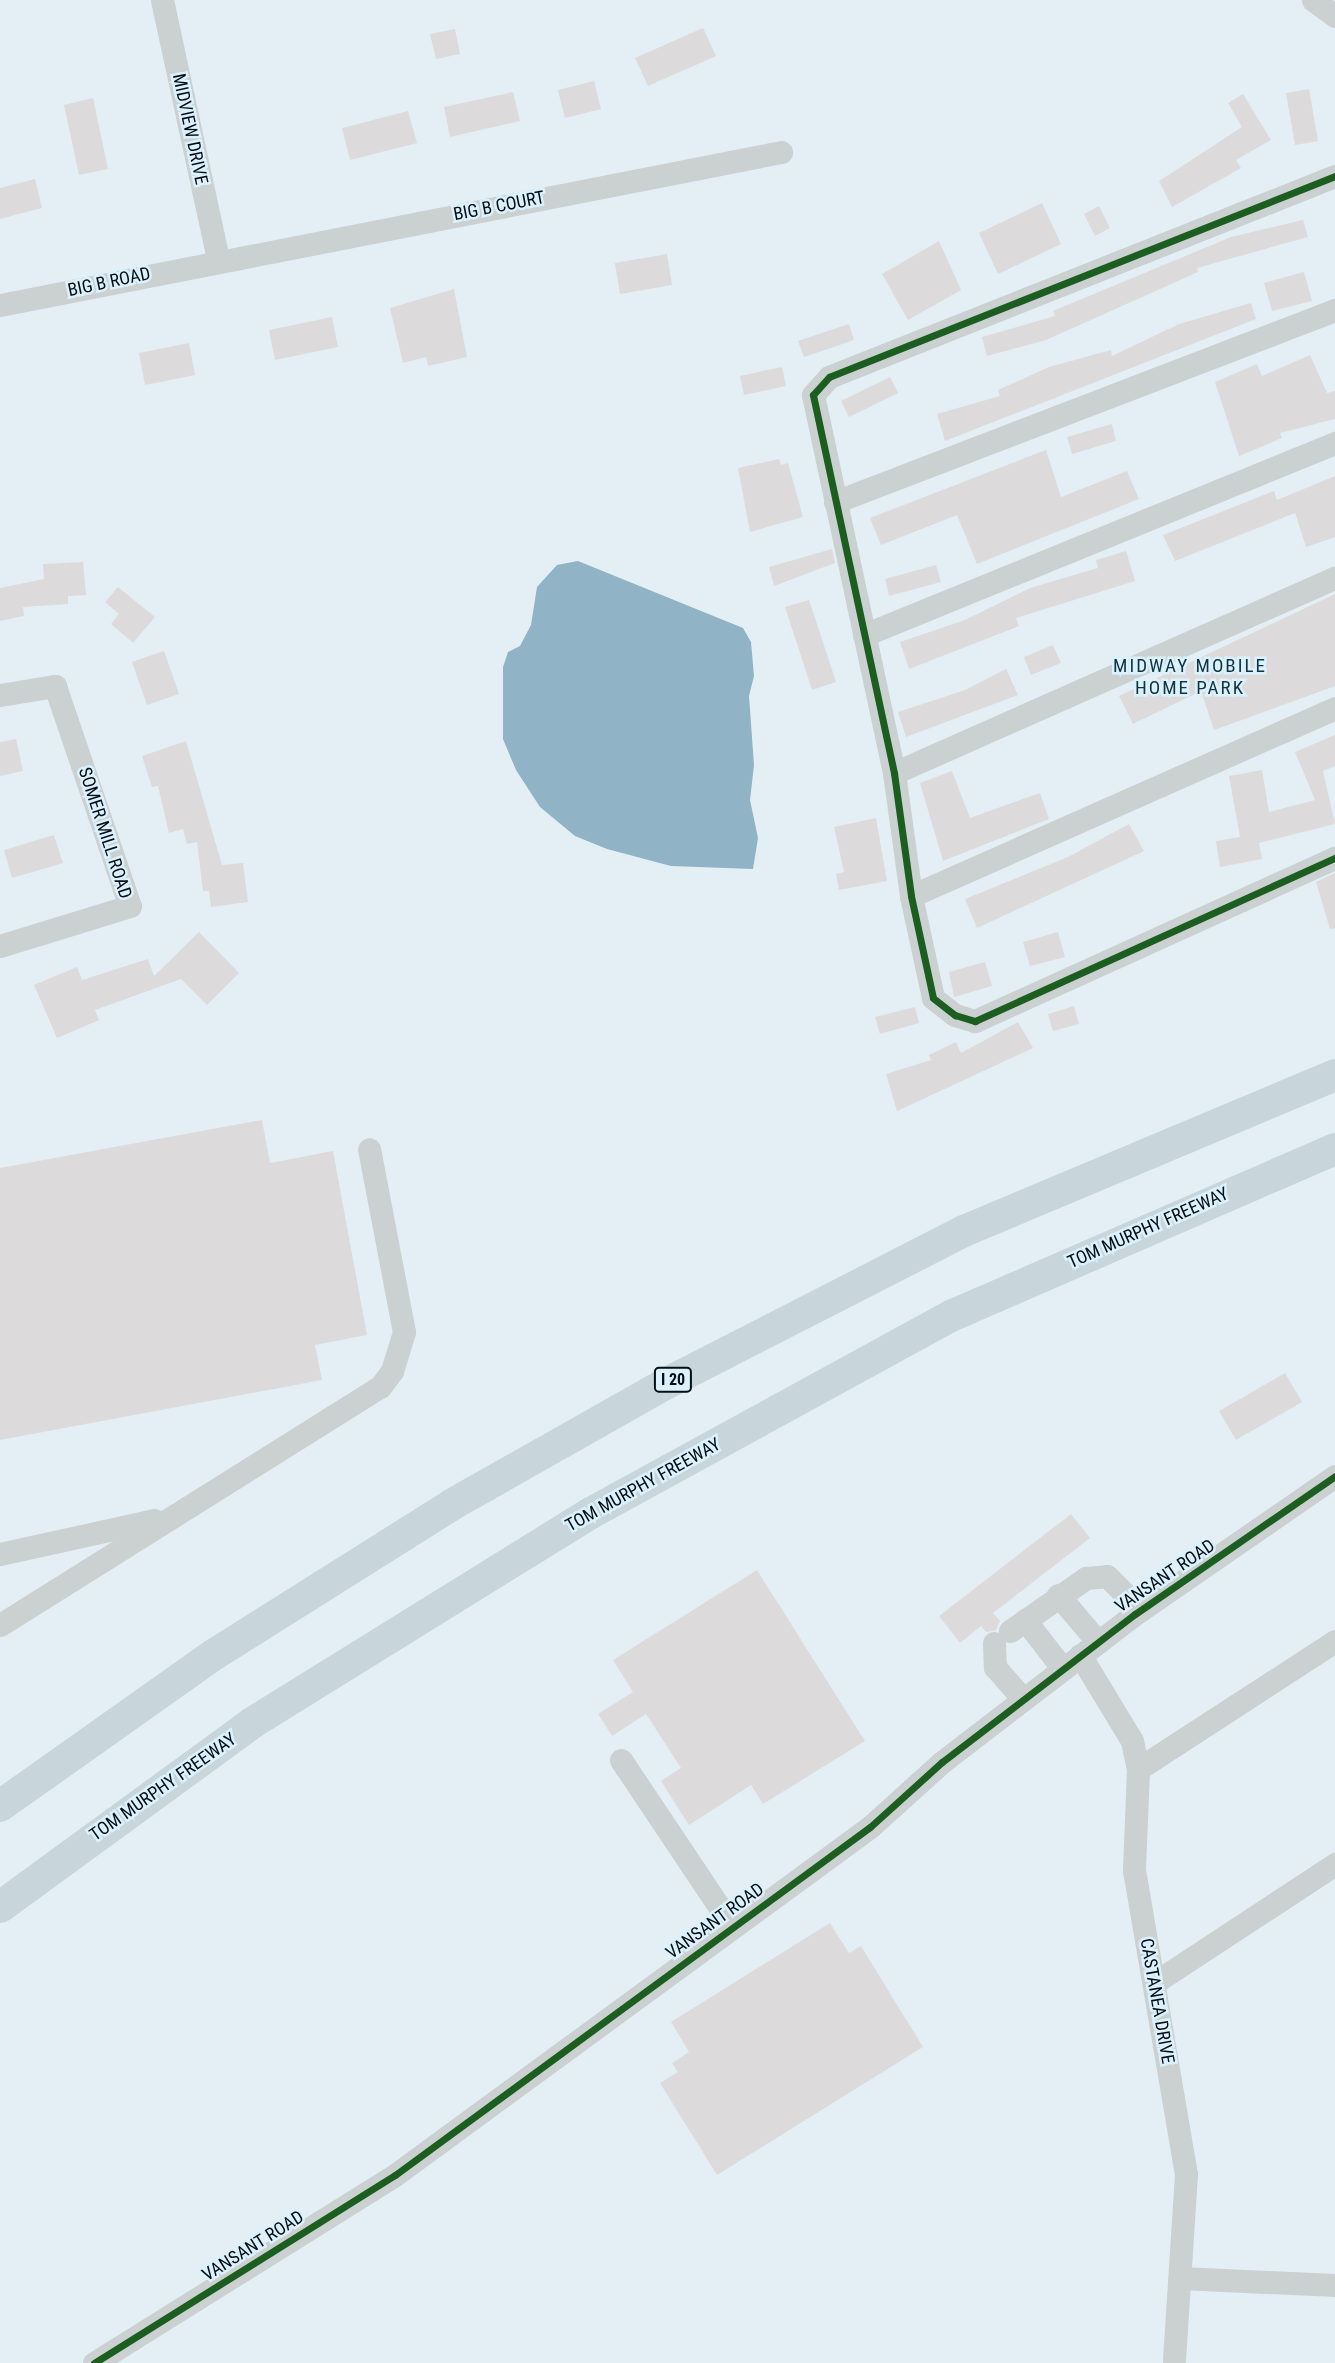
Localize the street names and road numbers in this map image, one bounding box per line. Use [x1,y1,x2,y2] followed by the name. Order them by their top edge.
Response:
[168,72,212,186] street label: MIDVIEW DRIVE
[452,187,546,225] street label: BIG B COURT
[66,263,152,301] street label: BIG B ROAD
[74,765,136,901] street label: SOMER MILL ROAD
[1064,1183,1232,1273] street label: TOM MURPHY FREEWAY
[654,1368,692,1392] road number: I 20
[562,1433,724,1537] street label: TOM MURPHY FREEWAY
[1111,1535,1219,1617] street label: VANSANT ROAD
[86,1728,240,1846] street label: TOM MURPHY FREEWAY
[662,1878,768,1964] street label: VANSANT ROAD
[1135,1937,1179,2065] street label: CASTANEA DRIVE
[198,2206,308,2286] street label: VANSANT ROAD

